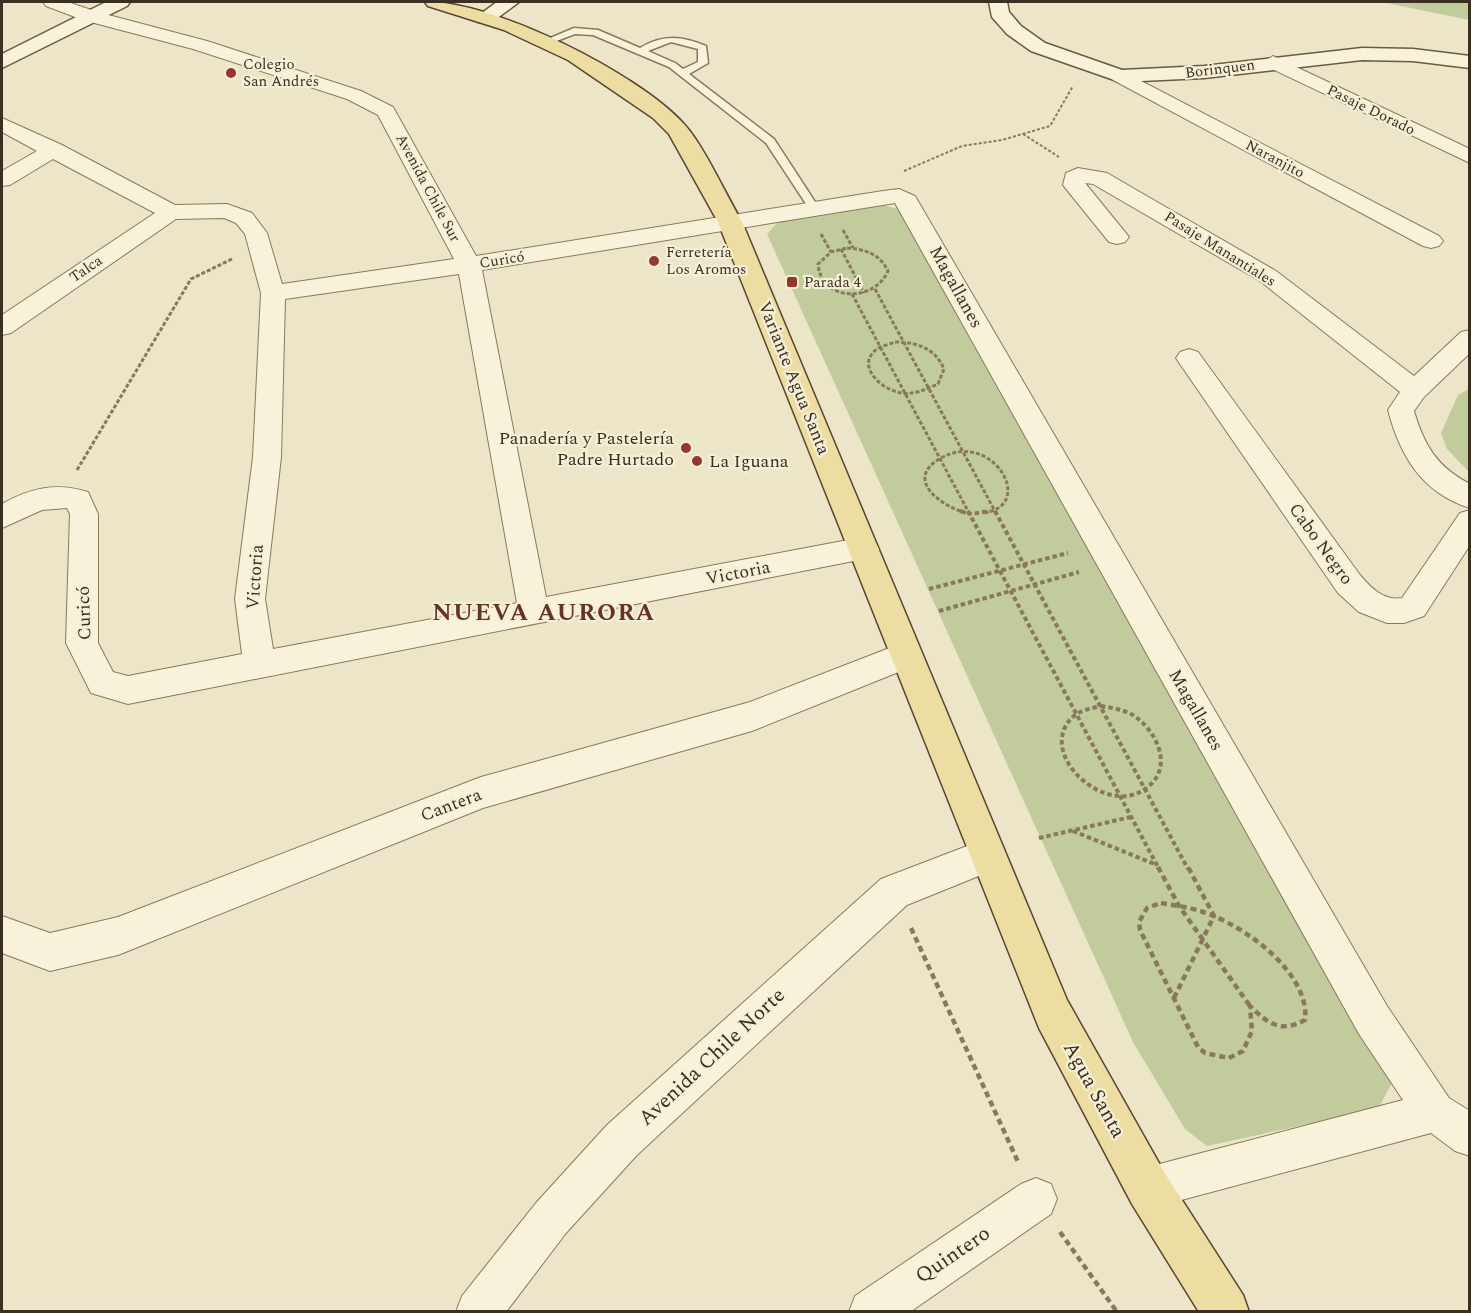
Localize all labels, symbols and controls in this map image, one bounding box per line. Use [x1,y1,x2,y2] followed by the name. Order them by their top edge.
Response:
[243,53,319,93] place label: Colegio San Andrés
[1184,53,1257,85] street label: Borinquen
[224,66,238,80] marker: Colegio San Andrés
[1323,79,1419,141] street label: Pasaje Dorado
[390,130,466,246] street label: Avenida Chile Sur
[1241,134,1309,184] street label: Naranjito
[1160,205,1280,293] street label: Pasaje Manantiales
[666,241,747,281] place label: Ferretería Los Aromos
[922,241,990,333] street label: Magallanes
[478,245,526,275] street label: Curicó
[65,249,108,289] street label: Talca
[647,254,661,268] marker: Ferretería Los Aromos
[804,271,862,294] place label: Parada 4
[785,275,799,289] marker: Parada 4
[751,297,837,459] street label: Variante Agua Santa
[499,425,674,473] place label: Panadería y Pastelería Padre Hurtado
[679,441,693,455] marker: Panadería y Pastelería Padre Hurtado
[709,448,789,475] place label: La Iguana
[690,454,704,468] marker: La Iguana
[1282,497,1360,591] street label: Cabo Negro
[239,543,271,610] street label: Victoria
[703,553,773,592] street label: Victoria
[70,585,98,641] street label: Curicó
[432,595,656,631] district label: NUEVA AURORA
[1162,664,1230,756] street label: Magallanes
[416,781,486,829] street label: Cantera
[631,980,793,1134] street label: Avenida Chile Norte
[1054,1036,1134,1145] street label: Agua Santa
[909,1218,997,1292] street label: Quintero

